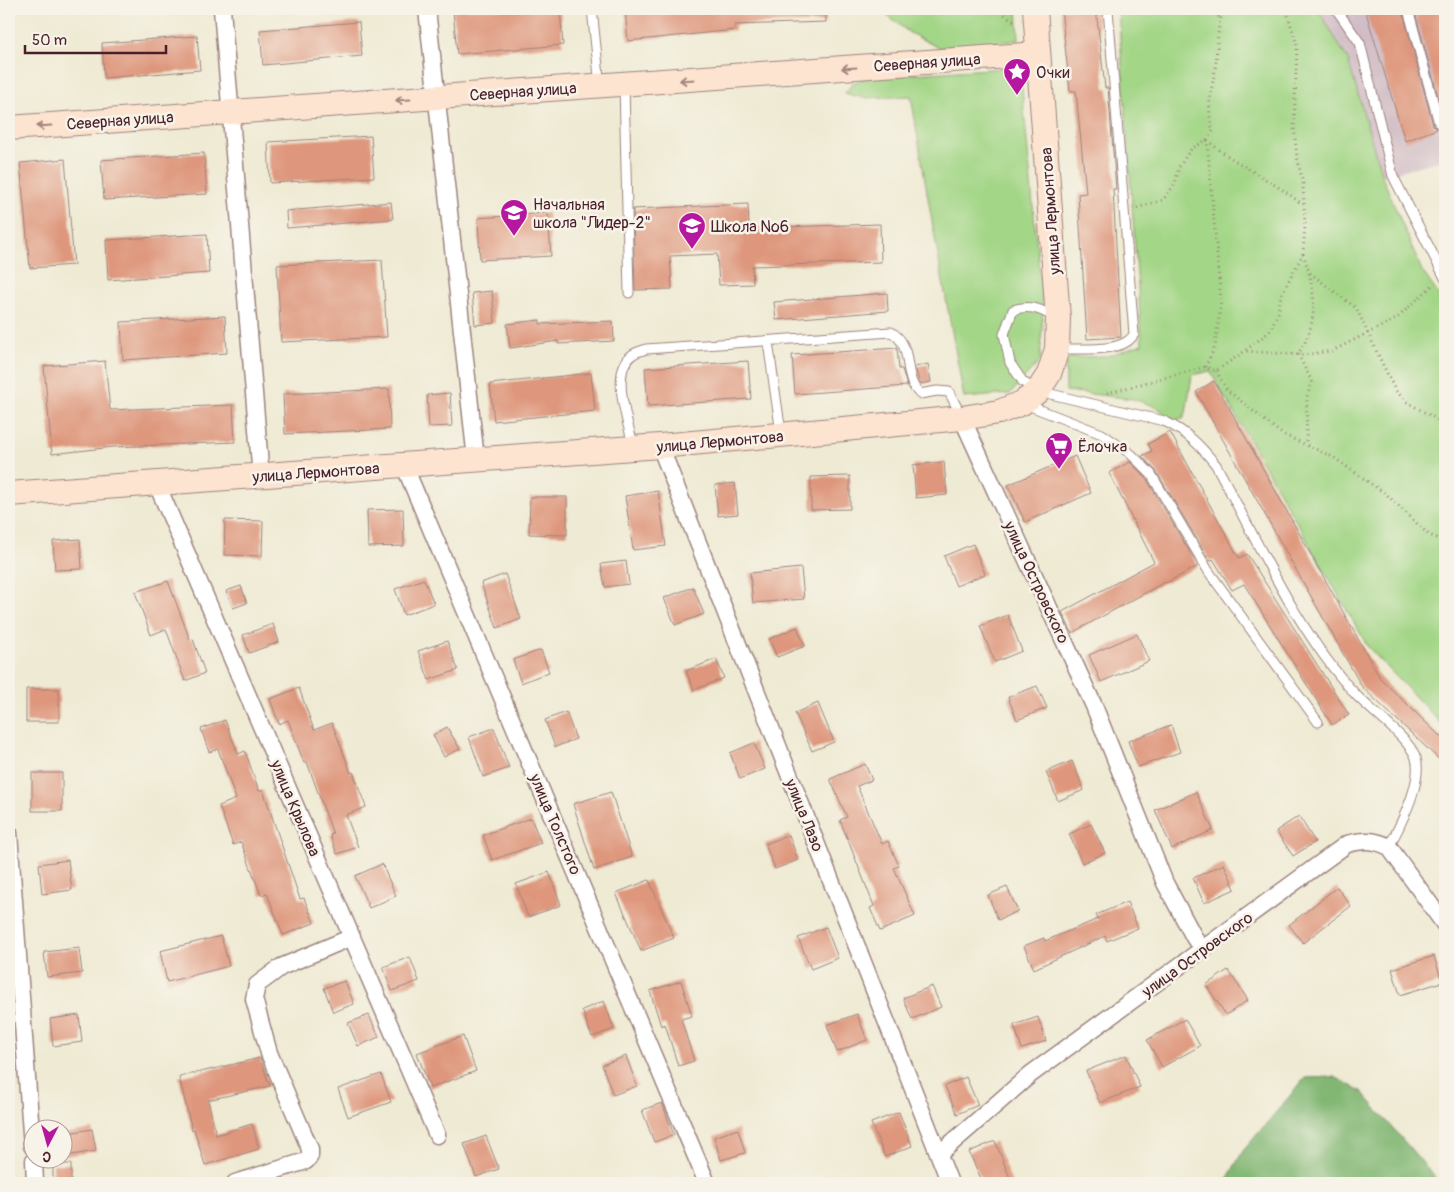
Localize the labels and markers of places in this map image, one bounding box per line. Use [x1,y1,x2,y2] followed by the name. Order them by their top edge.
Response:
[1002,57,1032,96] place icon: Очки
[1036,63,1070,83] place label: Очки
[533,195,651,233] place label: Начальная школа "Лидер-2"
[499,198,529,237] school or university icon: Начальная школа "Лидер-2"
[677,211,707,250] school or university icon: Школа №6
[711,217,789,237] place label: Школа №6
[1044,431,1074,470] supermarket icon: Ёлочка
[1078,437,1127,457] place label: Ёлочка

